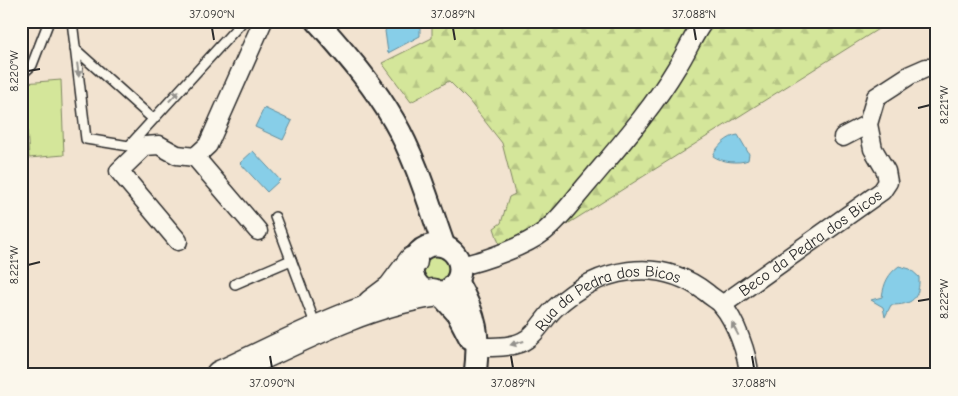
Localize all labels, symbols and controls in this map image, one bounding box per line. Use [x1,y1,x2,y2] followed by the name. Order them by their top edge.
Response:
[189,7,235,21] text: 37.090°N
[431,7,475,21] text: 37.089°N
[672,7,716,21] text: 37.088°N
[7,50,21,92] text: 8.220°W
[74,62,82,78] one-way arrow
[937,85,951,124] text: 8.221°W
[168,91,180,103] one-way arrow
[736,186,886,300] street label: Beco da Pedra dos Bicos
[7,245,21,284] text: 8.221°W
[532,262,683,335] street label: Rua da Pedra dos Bicos
[937,278,951,319] text: 8.222°W
[731,322,739,336] one-way arrow
[509,339,524,347] one-way arrow
[249,376,295,390] text: 37.090°N
[491,376,535,390] text: 37.089°N
[732,376,776,390] text: 37.088°N

